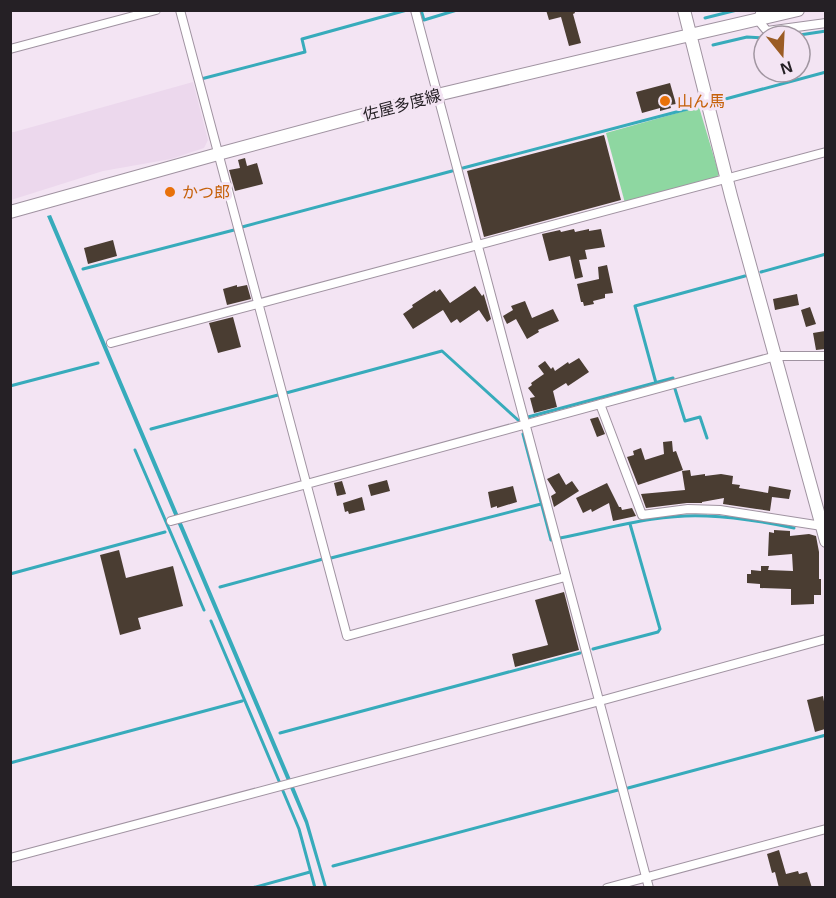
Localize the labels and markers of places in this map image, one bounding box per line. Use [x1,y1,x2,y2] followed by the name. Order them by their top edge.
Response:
[677,93,725,110] place label: 山ん馬
[658,94,672,108] marker: 山ん馬
[182,184,230,201] place label: かつ郎
[163,185,177,199] marker: かつ郎

